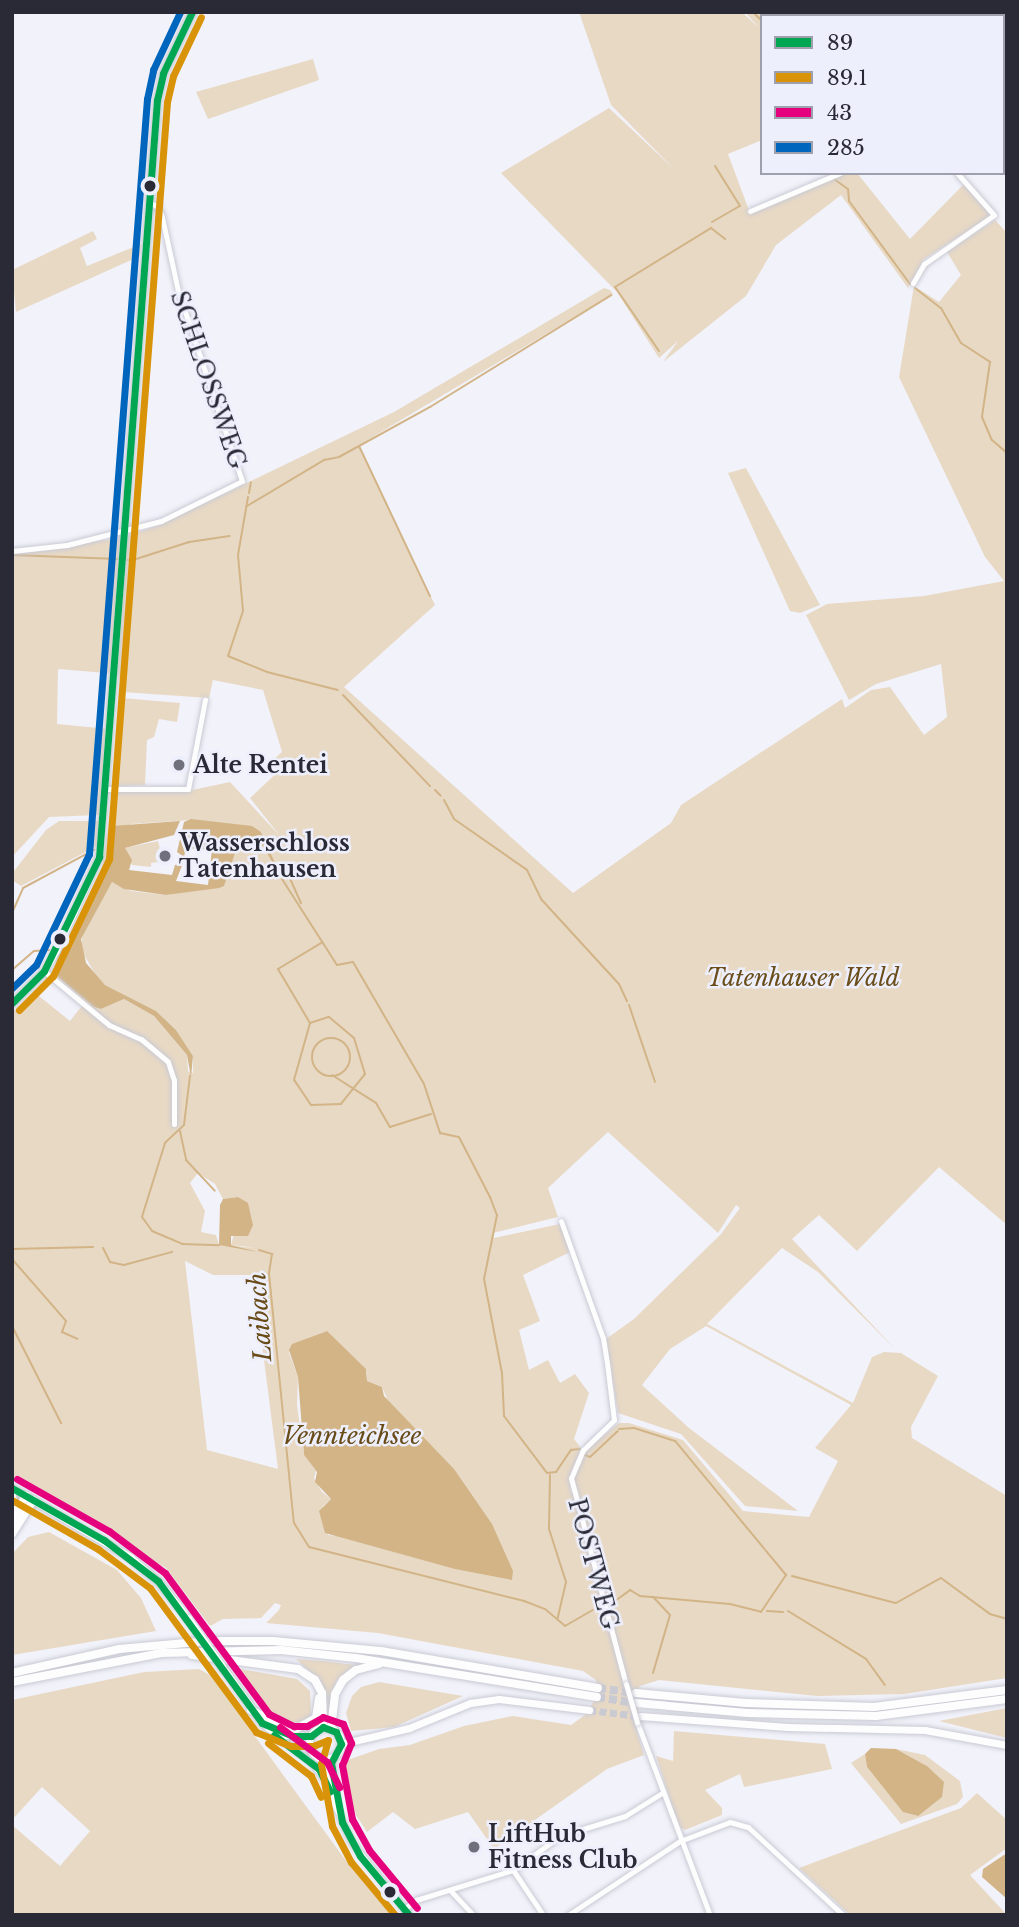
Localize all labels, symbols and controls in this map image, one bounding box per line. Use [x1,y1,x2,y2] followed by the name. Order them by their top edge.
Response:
[760,14,1005,175] legend
[827,30,853,56] text: 89
[827,65,868,91] text: 89.1
[827,100,852,126] text: 43
[827,135,865,161] text: 285
[143,179,157,193] unlabelled marker
[165,287,251,473] street label: SCHLOSSWEG
[193,751,327,779] place label: Alte Rentei
[171,757,187,773] marker: Alte Rentei
[179,829,350,883] place label: Wasserschloss Tatenhausen
[157,848,173,864] marker: Wasserschloss Tatenhausen
[53,932,67,946] unlabelled marker
[706,964,900,992] park label: Tatenhauser Wald
[243,1271,277,1363] water label: Laibach
[282,1422,422,1450] water label: Vennteichsee
[562,1495,624,1633] street label: POSTWEG
[488,1820,638,1874] place label: LiftHub Fitness Club
[466,1839,482,1855] marker: LiftHub Fitness Club
[383,1885,397,1899] unlabelled marker

